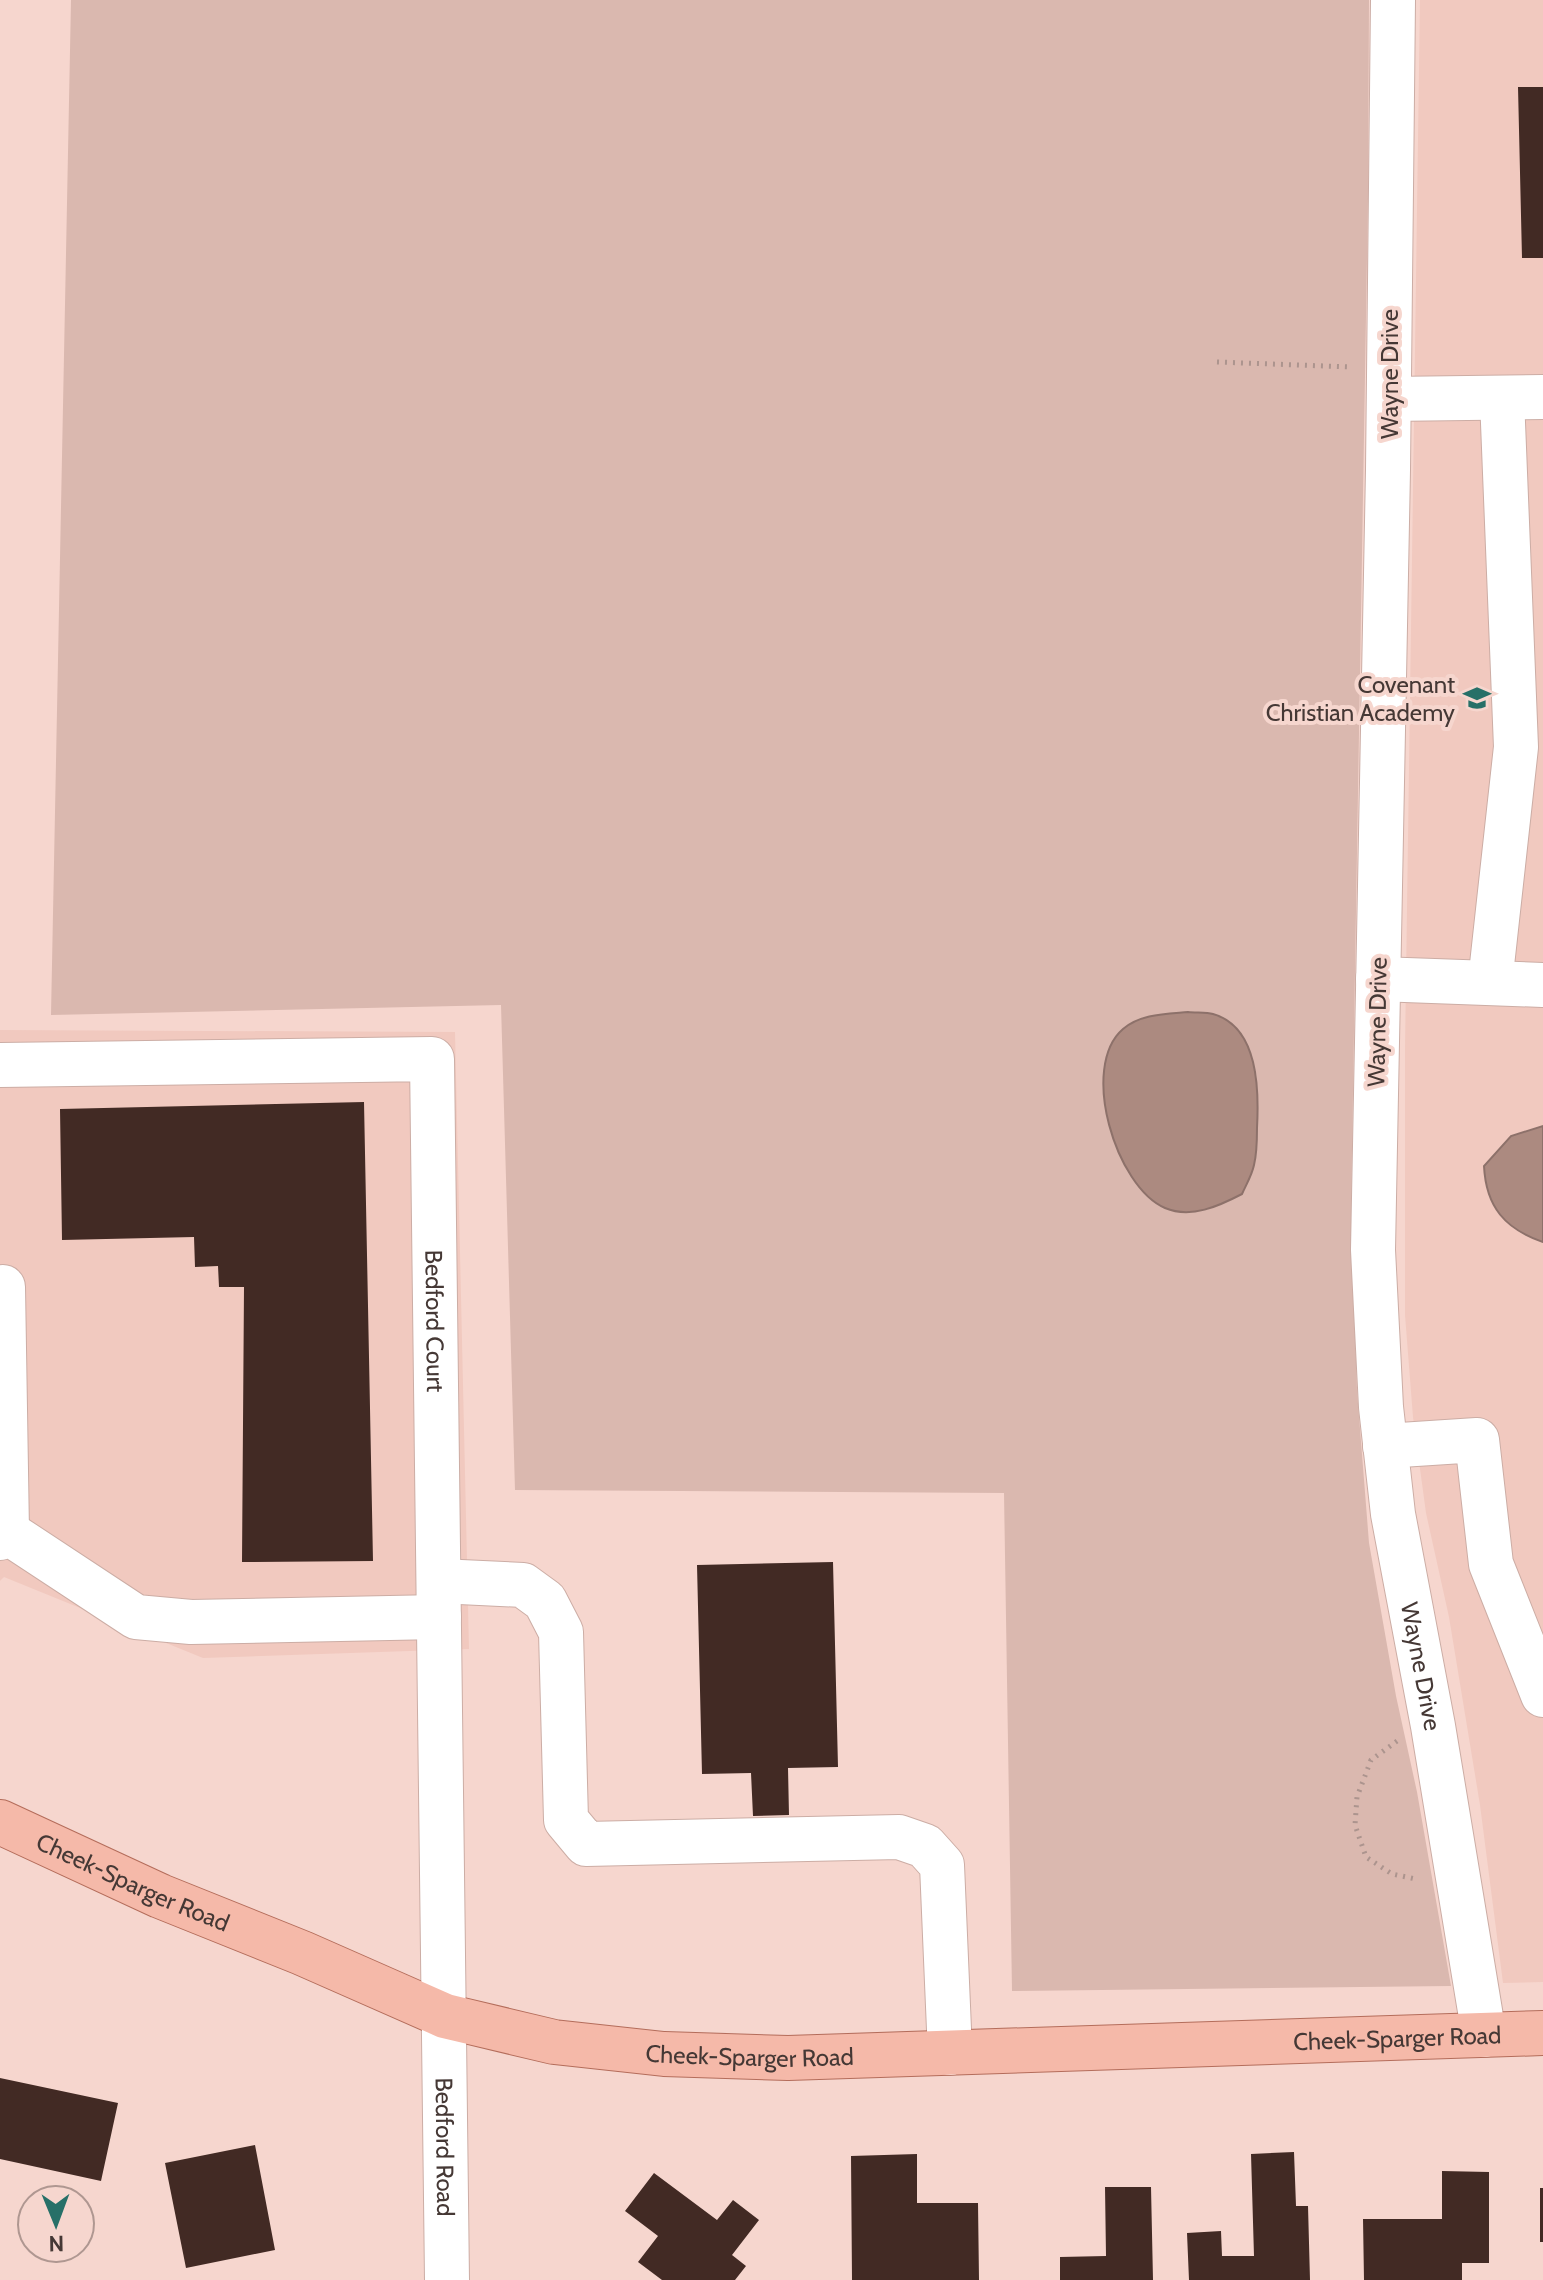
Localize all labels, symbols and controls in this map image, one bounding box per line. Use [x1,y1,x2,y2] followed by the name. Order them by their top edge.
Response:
[1375,309,1404,439] street label: Wayne Drive
[1266,670,1455,727] place label: Covenant Christian Academy
[1462,683,1492,713] school or university icon: Covenant Christian Academy
[1361,957,1393,1087] street label: Wayne Drive
[420,1249,451,1393] street label: Bedford Court
[1395,1600,1448,1733] street label: Wayne Drive
[32,1826,234,1937] street label: Cheek-Sparger Road
[1293,2020,1502,2056] street label: Cheek-Sparger Road
[644,2038,854,2073] street label: Cheek-Sparger Road
[430,2077,461,2217] street label: Bedford Road
[16,2184,96,2264] north arrow
[48,2230,64,2257] text: N

